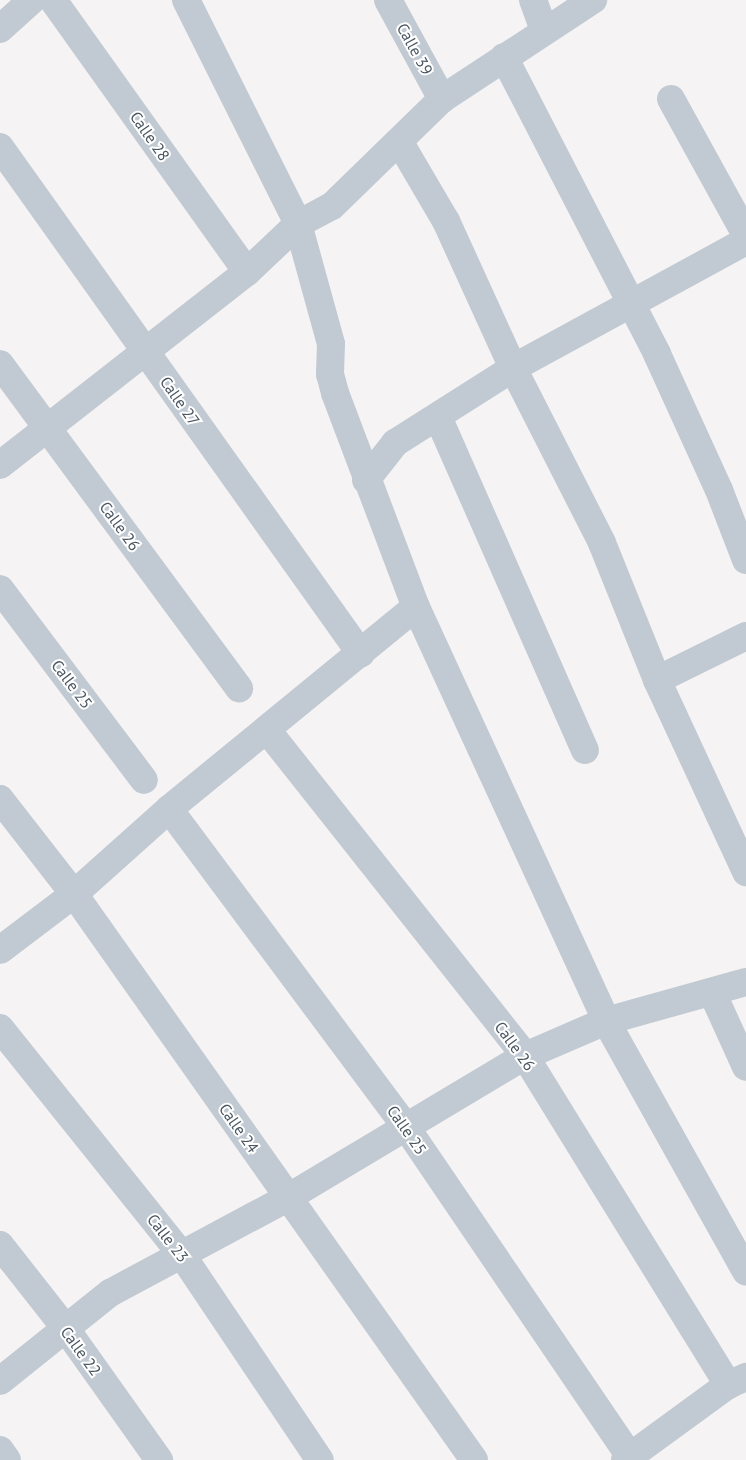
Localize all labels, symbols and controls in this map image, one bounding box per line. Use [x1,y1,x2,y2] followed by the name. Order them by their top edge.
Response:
[393,20,437,78] street label: Calle 39
[126,108,174,164] street label: Calle 28
[156,373,204,429] street label: Calle 27
[96,498,144,554] street label: Calle 26
[47,656,97,712] street label: Calle 25
[491,1018,539,1074] street label: Calle 26
[215,1100,263,1156] street label: Calle 24
[383,1102,431,1158] street label: Calle 25
[143,1210,193,1266] street label: Calle 23
[57,1323,105,1379] street label: Calle 22

